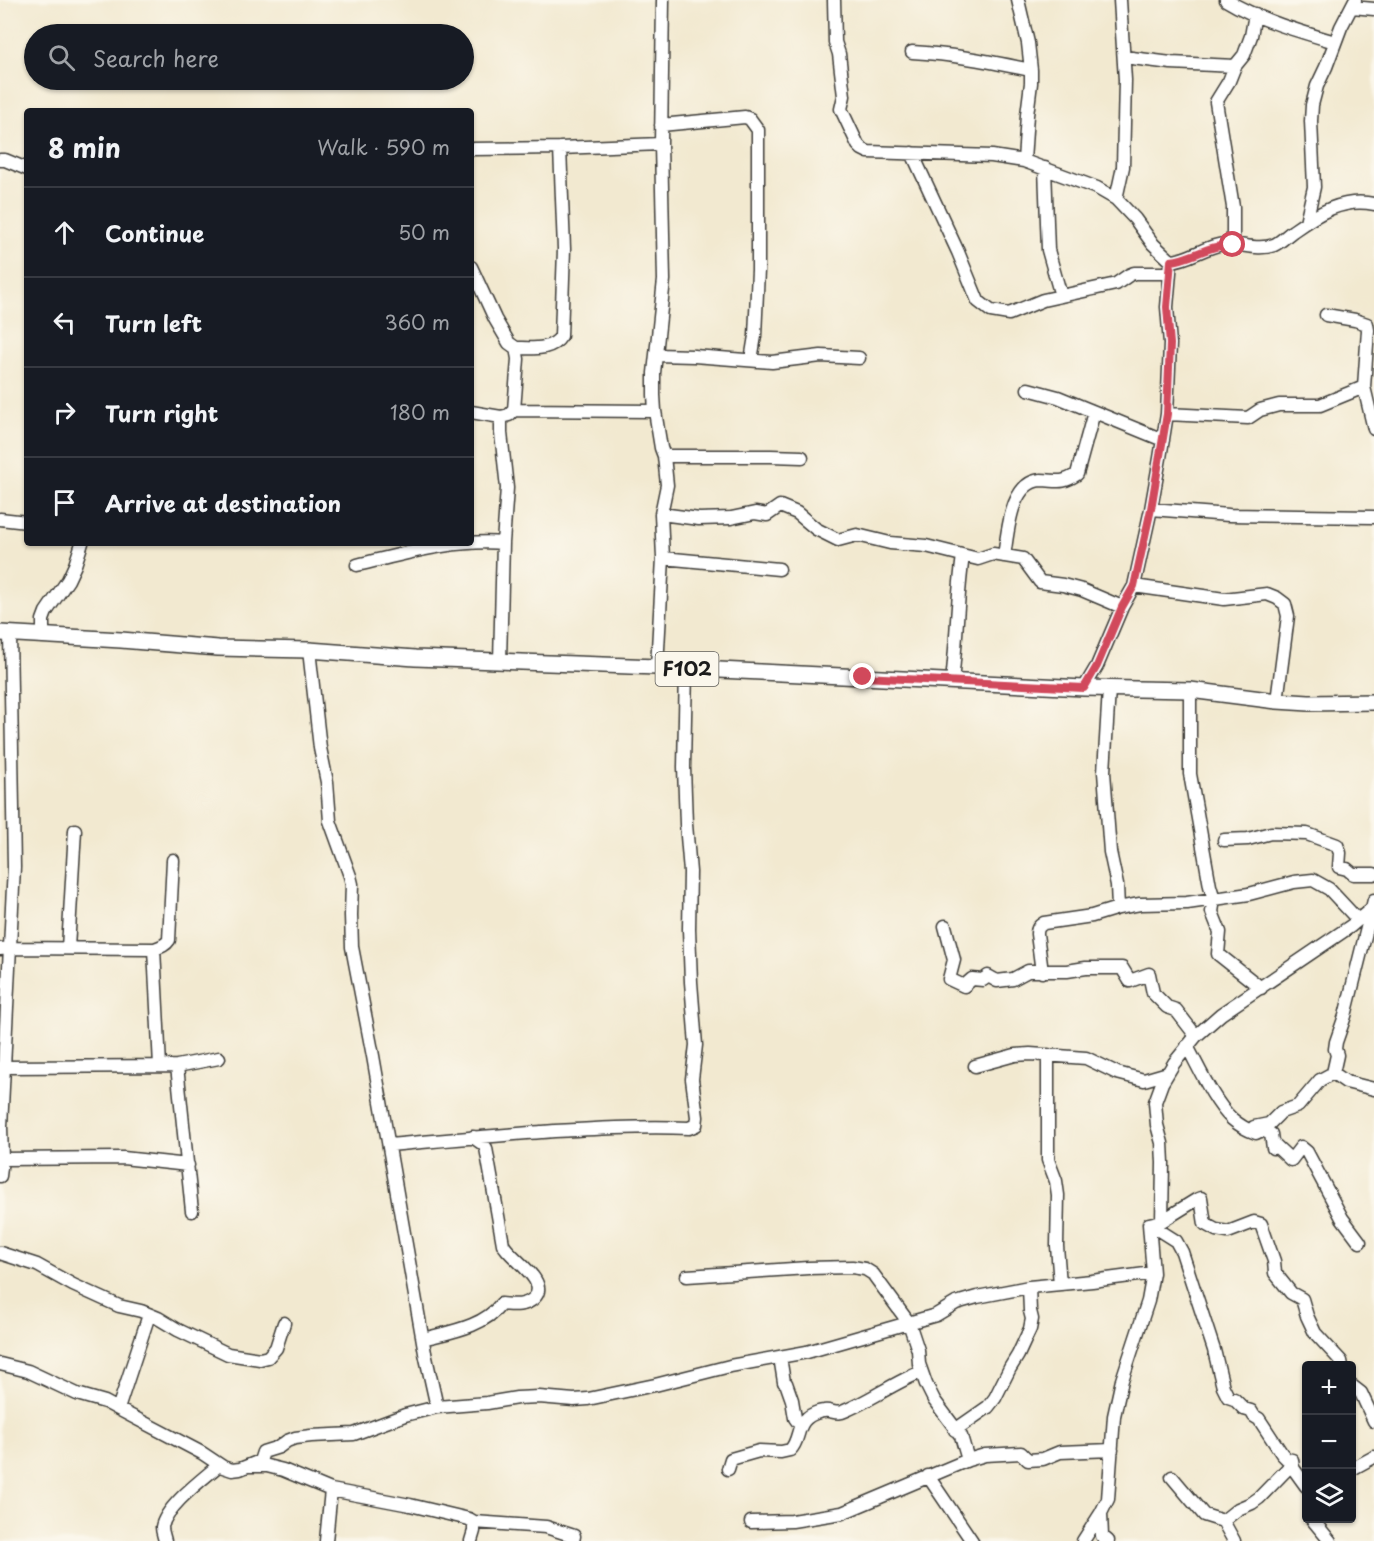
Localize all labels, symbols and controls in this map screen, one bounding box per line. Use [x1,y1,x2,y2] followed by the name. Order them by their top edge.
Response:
[24,24,474,90] search box
[45,41,78,74] icon: search
[93,41,219,74] text: Search here
[48,128,121,167] text: 8 min
[317,132,450,162] text: Walk · 590 m
[48,216,81,249] icon: ahead
[105,216,204,249] text: Continue
[398,217,450,247] text: 50 m
[1219,231,1245,257] route start
[48,306,81,339] icon: left
[105,306,202,339] text: Turn left
[384,307,450,337] text: 360 m
[48,396,81,429] icon: right
[105,396,218,429] text: Turn right
[390,397,450,427] text: 180 m
[48,486,81,519] icon: arrive
[105,486,341,519] text: Arrive at destination
[656,652,718,686] road number: F102
[849,663,875,689] route end
[1302,1361,1356,1523] map controls
[1302,1361,1356,1415] button: +
[1302,1415,1356,1469] button: −
[1302,1469,1356,1523] button: layers

